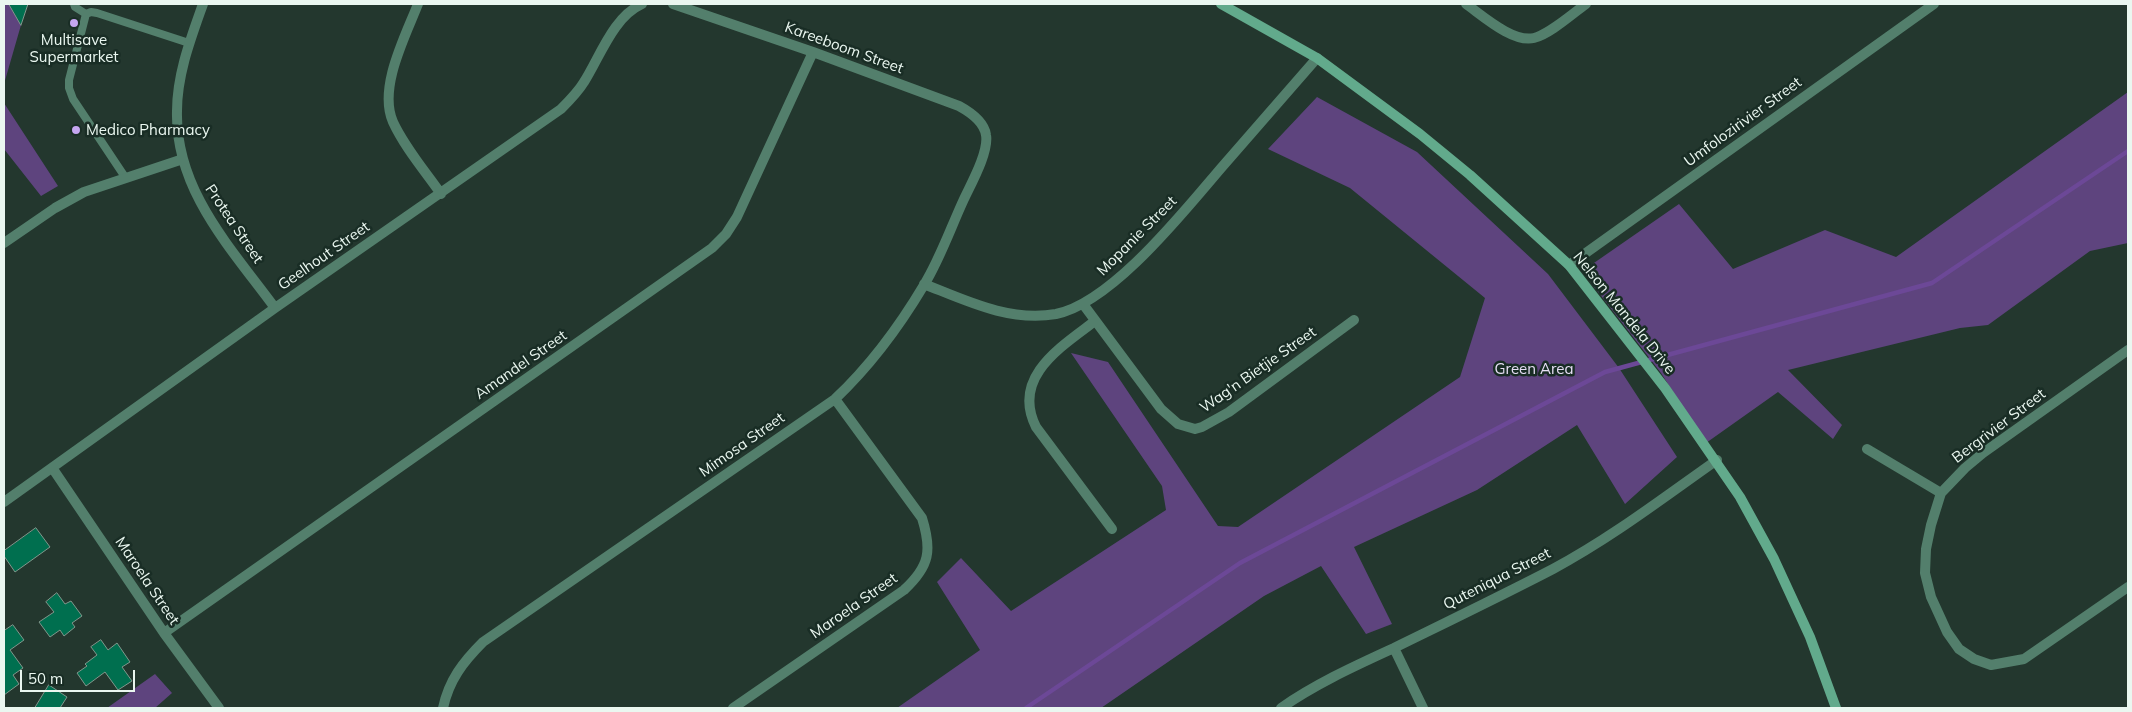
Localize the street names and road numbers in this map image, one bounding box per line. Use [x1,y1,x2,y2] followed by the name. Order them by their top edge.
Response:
[782,18,906,78] street label: Kareeboom Street
[1681,73,1805,171] street label: Umfolozirivier Street
[201,181,267,267] street label: Protea Street
[1093,192,1181,280] street label: Mopanie Street
[275,218,373,294] street label: Geelhout Street
[1569,248,1679,378] street label: Nelson Mandela Drive
[1196,323,1320,417] street label: Wag'n Bietjie Street
[472,327,570,403] street label: Amandel Street
[1949,385,2049,467] street label: Bergrivier Street
[696,409,788,481] street label: Mimosa Street
[111,534,183,628] street label: Maroela Street
[1440,544,1554,614] street label: Quteniqua Street
[807,569,901,643] street label: Maroela Street

